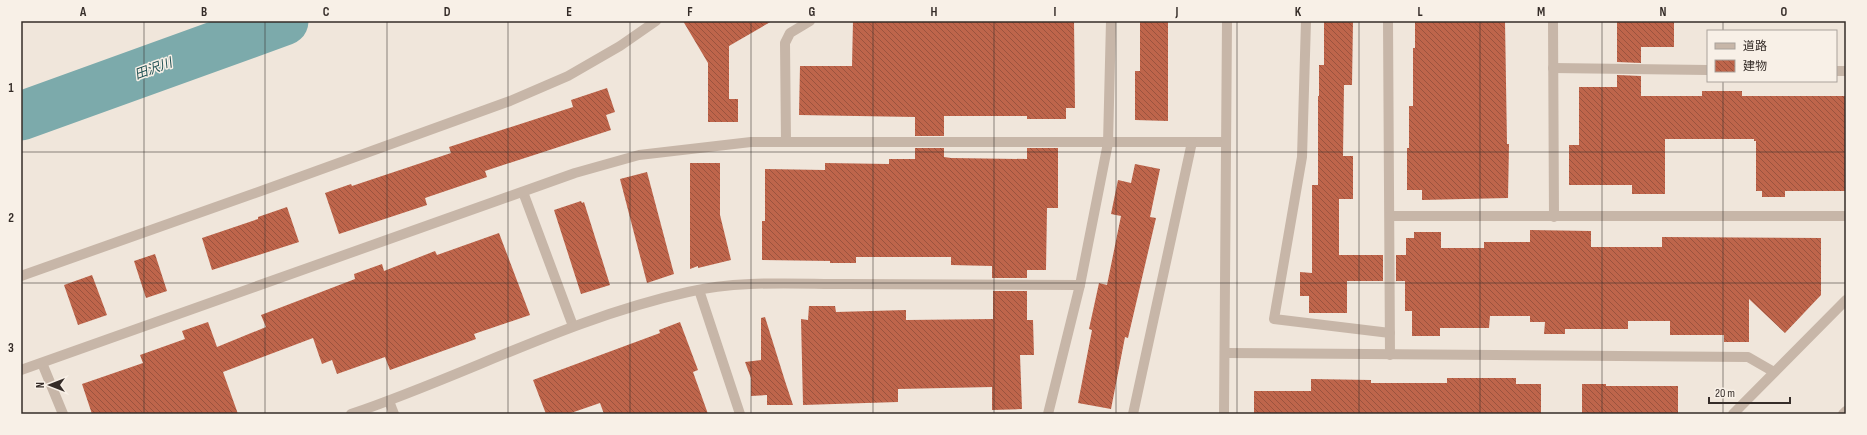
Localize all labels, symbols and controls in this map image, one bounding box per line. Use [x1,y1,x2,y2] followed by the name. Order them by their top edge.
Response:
[79,4,87,20] text: A
[201,4,207,20] text: B
[323,4,330,20] text: C
[444,4,451,20] text: D
[566,4,572,20] text: E
[687,4,693,20] text: F
[809,4,816,20] text: G
[931,4,938,20] text: H
[1054,4,1057,20] text: I
[1175,4,1179,20] text: J
[1295,4,1302,20] text: K
[1417,4,1423,20] text: L
[1537,4,1545,20] text: M
[1660,4,1667,20] text: N
[1781,4,1788,20] text: O
[1707,30,1837,82] legend
[1743,39,1767,54] text: 道路
[132,54,176,83] water label: 田沢川
[1743,59,1767,74] text: 建物
[8,80,14,96] text: 1
[8,210,14,226] text: 2
[8,340,14,356] text: 3
[30,365,70,405] north arrow
[1709,379,1790,405] scale bar
[34,382,47,388] text: N
[1715,386,1735,401] text: 20 m

